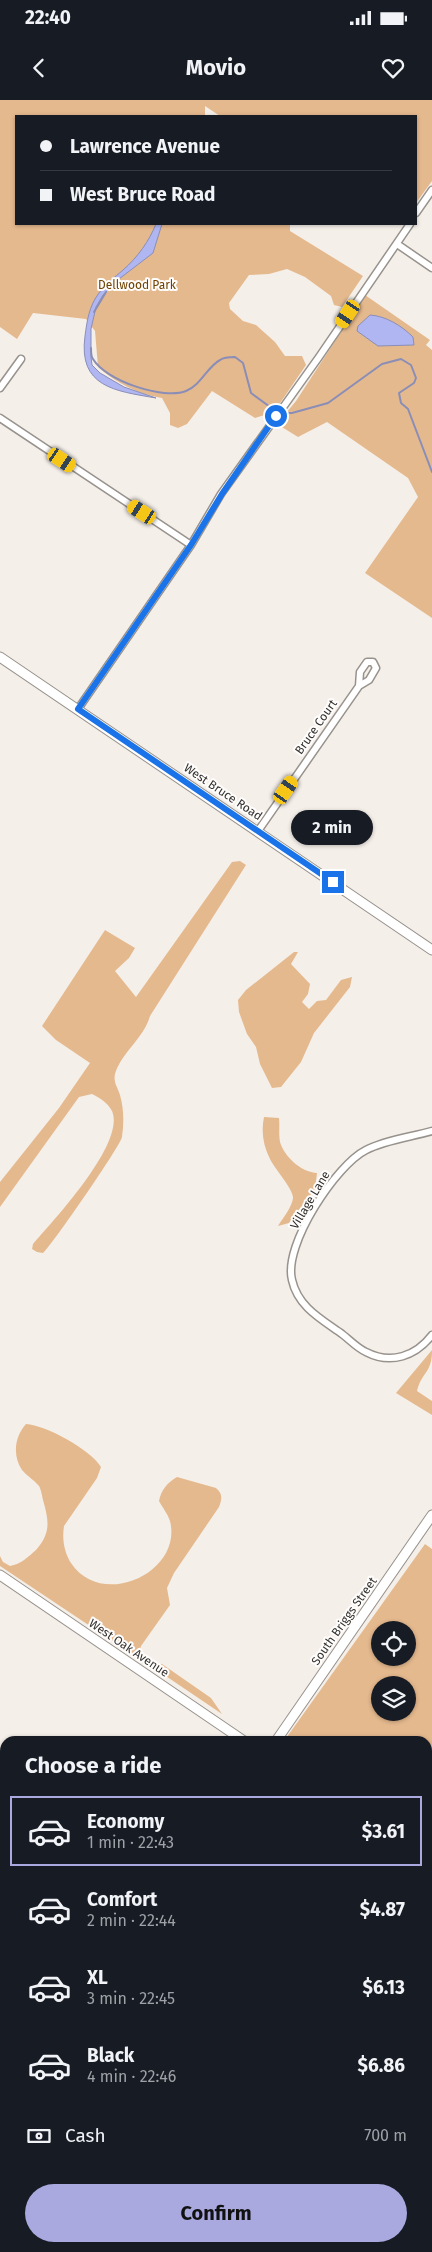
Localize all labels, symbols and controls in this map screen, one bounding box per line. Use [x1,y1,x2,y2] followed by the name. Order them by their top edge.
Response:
[25,6,71,29] text: 22:40
[25,54,53,82] icon: back
[186,54,246,81] text: Movio
[379,54,407,82] icon: heart
[70,135,220,158] text: Lawrence Avenue
[70,183,215,206] text: West Bruce Road
[98,278,177,292] park label: Dellwood Park
[333,297,362,331] car
[265,405,287,427] route start
[45,445,78,475] car
[125,498,158,526] car
[292,696,340,757] street label: Bruce Court
[181,761,265,823] street label: West Bruce Road
[271,773,300,807] car
[292,810,374,844] callout: 2 min
[312,818,352,837] text: 2 min
[322,871,344,893] route end
[287,1168,333,1232] street label: Village Lane
[308,1574,380,1668] street label: South Briggs Street
[86,1616,172,1680] street label: West Oak Avenue
[371,1621,416,1721] map controls
[371,1621,416,1666] button: locate
[371,1676,416,1721] button: layers
[25,1752,161,1779] text: Choose a ride
[27,1809,72,1854] icon: car
[87,1810,164,1833] text: Economy
[362,1820,405,1843] text: $3.61
[87,1833,174,1852] text: 1 min · 22:43
[27,1887,72,1932] icon: car
[87,1888,157,1911] text: Comfort
[360,1898,405,1921] text: $4.87
[87,1911,176,1930] text: 2 min · 22:44
[27,1965,72,2010] icon: car
[87,1966,108,1989] text: XL
[362,1976,405,1999] text: $6.13
[87,1989,175,2008] text: 3 min · 22:45
[27,2043,72,2088] icon: car
[87,2044,134,2067] text: Black
[358,2054,405,2077] text: $6.86
[87,2067,176,2086] text: 4 min · 22:46
[25,2122,53,2150] icon: cash
[65,2124,106,2147] text: Cash
[364,2126,407,2145] text: 700 m
[25,2184,407,2242] button: Confirm

